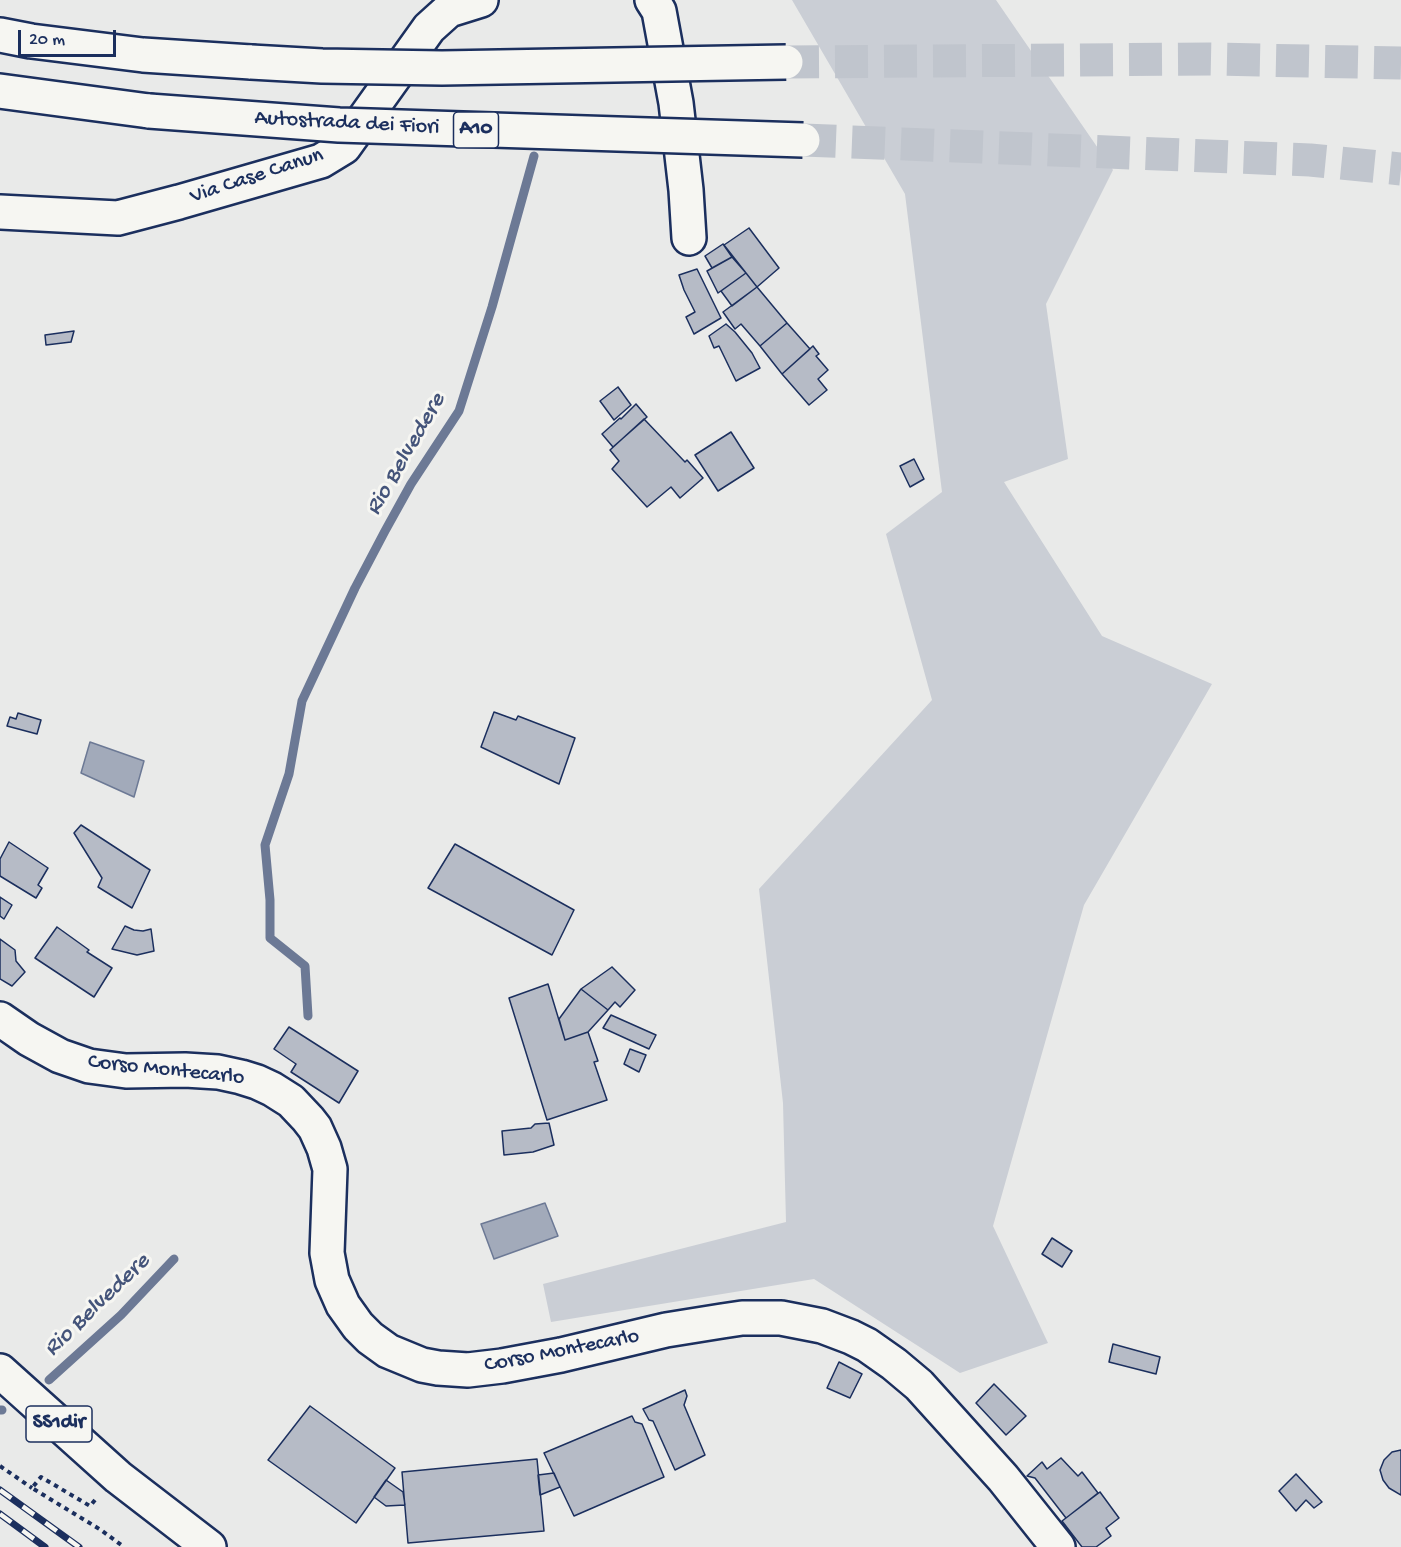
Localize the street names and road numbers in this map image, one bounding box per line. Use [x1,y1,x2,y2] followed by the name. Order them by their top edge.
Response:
[254,106,440,142] street label: Autostrada dei Fiori
[454,112,498,148] road number: A10
[187,143,327,211] street label: Via Case Canun
[87,1050,245,1092] street label: Corso Montecarlo
[482,1324,642,1380] street label: Corso Montecarlo
[26,1406,92,1442] road number: SS1dir

